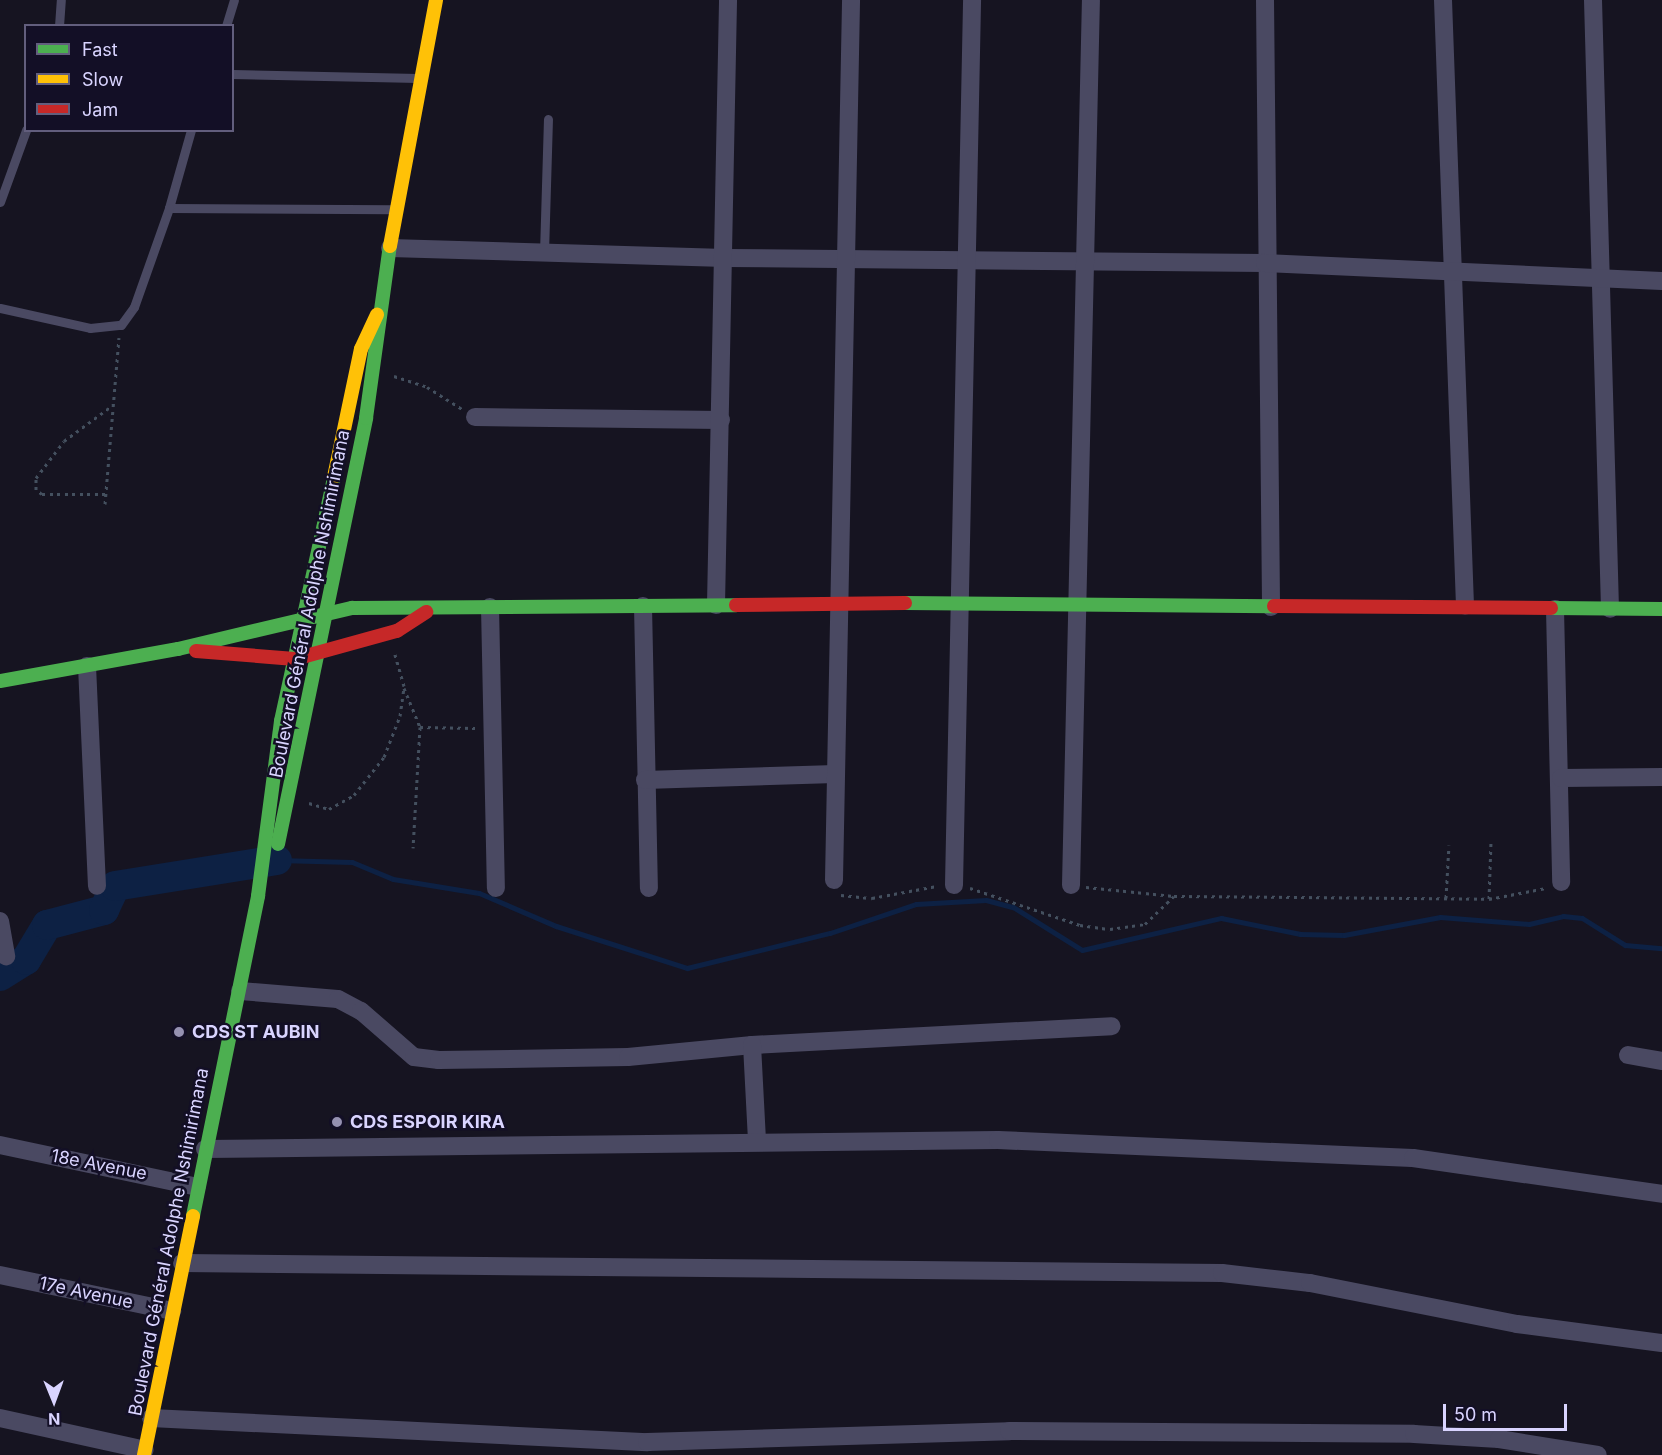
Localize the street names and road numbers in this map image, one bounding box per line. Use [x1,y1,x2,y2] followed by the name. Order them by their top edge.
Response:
[266,428,354,780] street label: Boulevard Général Adolphe Nshimirimana
[125,1066,213,1418] street label: Boulevard Général Adolphe Nshimirimana
[49,1145,149,1185] street label: 18e Avenue
[37,1273,135,1313] street label: 17e Avenue

